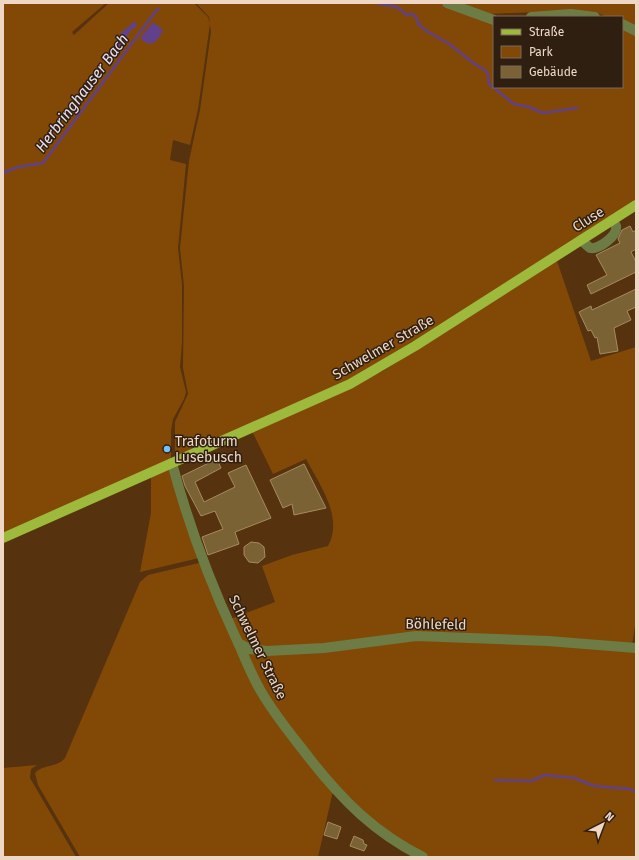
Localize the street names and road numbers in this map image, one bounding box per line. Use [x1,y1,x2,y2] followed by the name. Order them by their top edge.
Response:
[569,203,607,236] street label: Cluse
[330,312,437,383] street label: Schwelmer Straße
[225,592,290,702] street label: Schwelmer Straße
[405,615,467,634] street label: Böhlefeld

